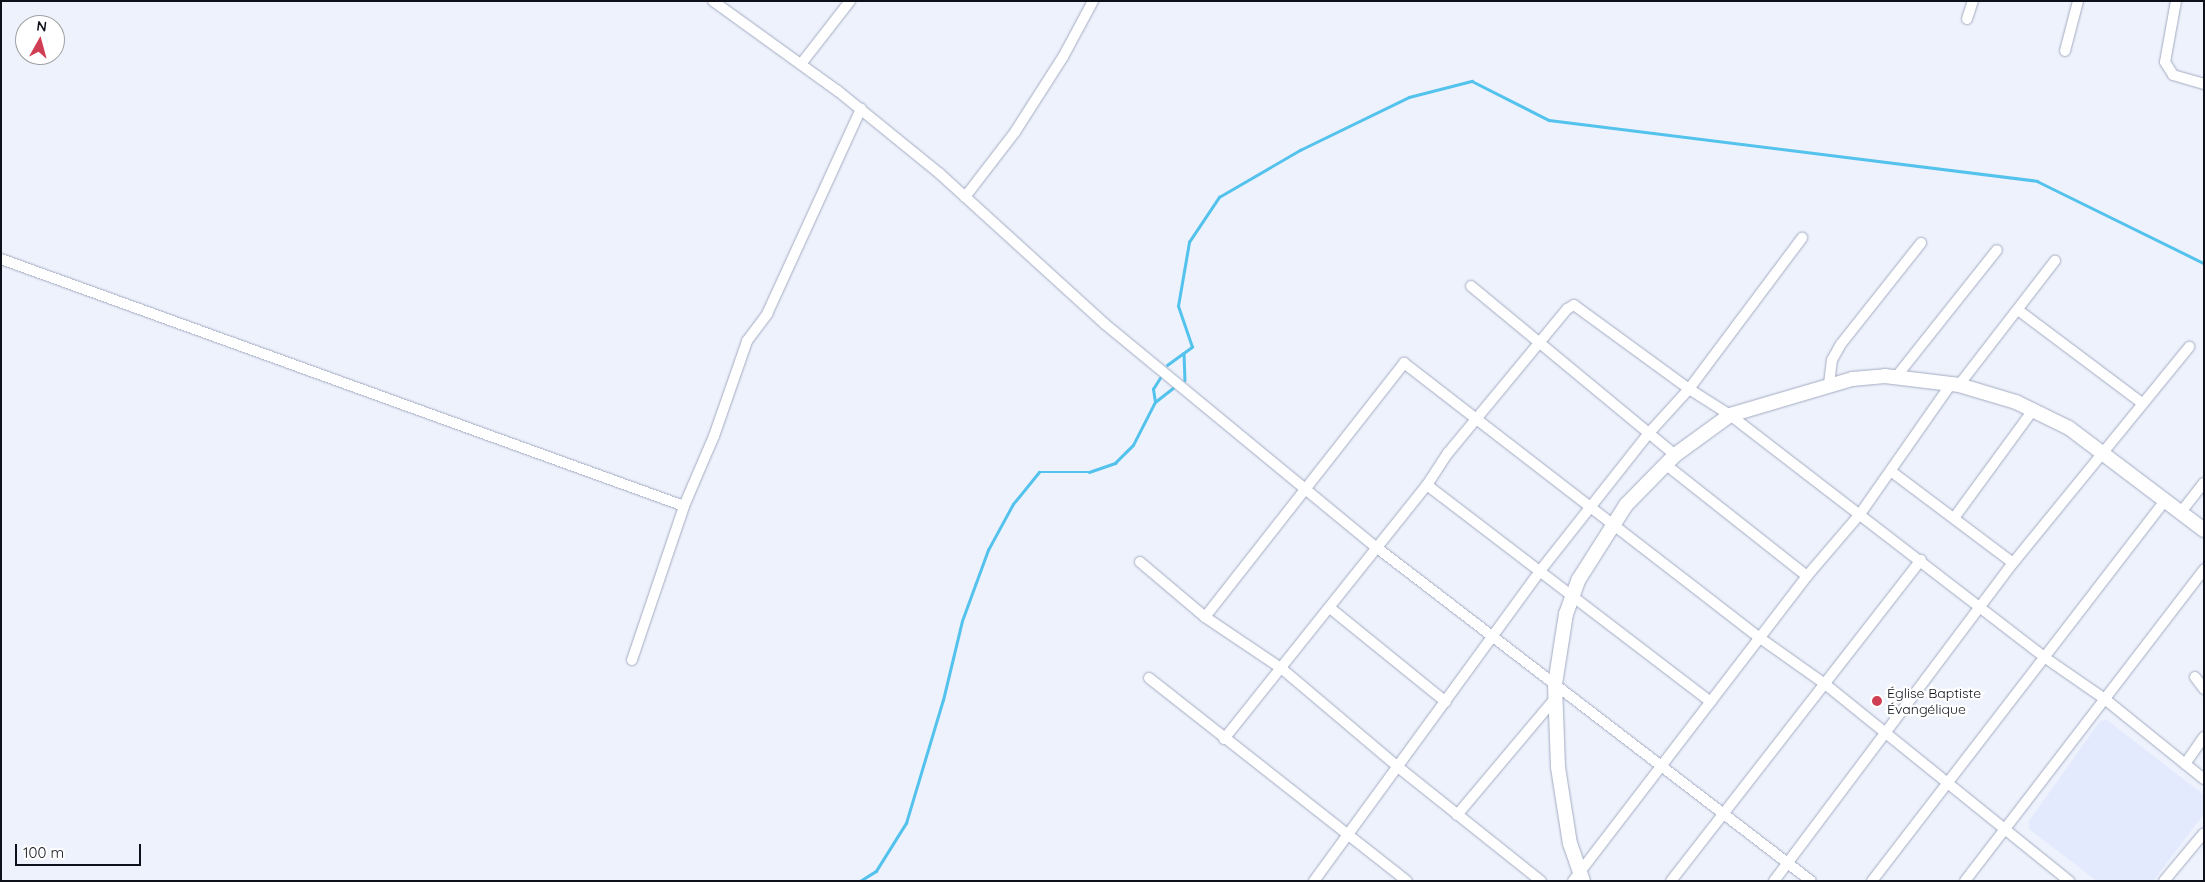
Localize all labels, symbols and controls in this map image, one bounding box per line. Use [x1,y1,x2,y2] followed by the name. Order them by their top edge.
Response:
[15,15,65,65] north arrow
[35,17,48,36] text: N
[1887,685,1981,718] place label: Église Baptiste Évangélique
[1871,695,1883,707] marker: Église Baptiste Évangélique
[18,834,144,866] scale bar
[23,843,64,862] text: 100 m

